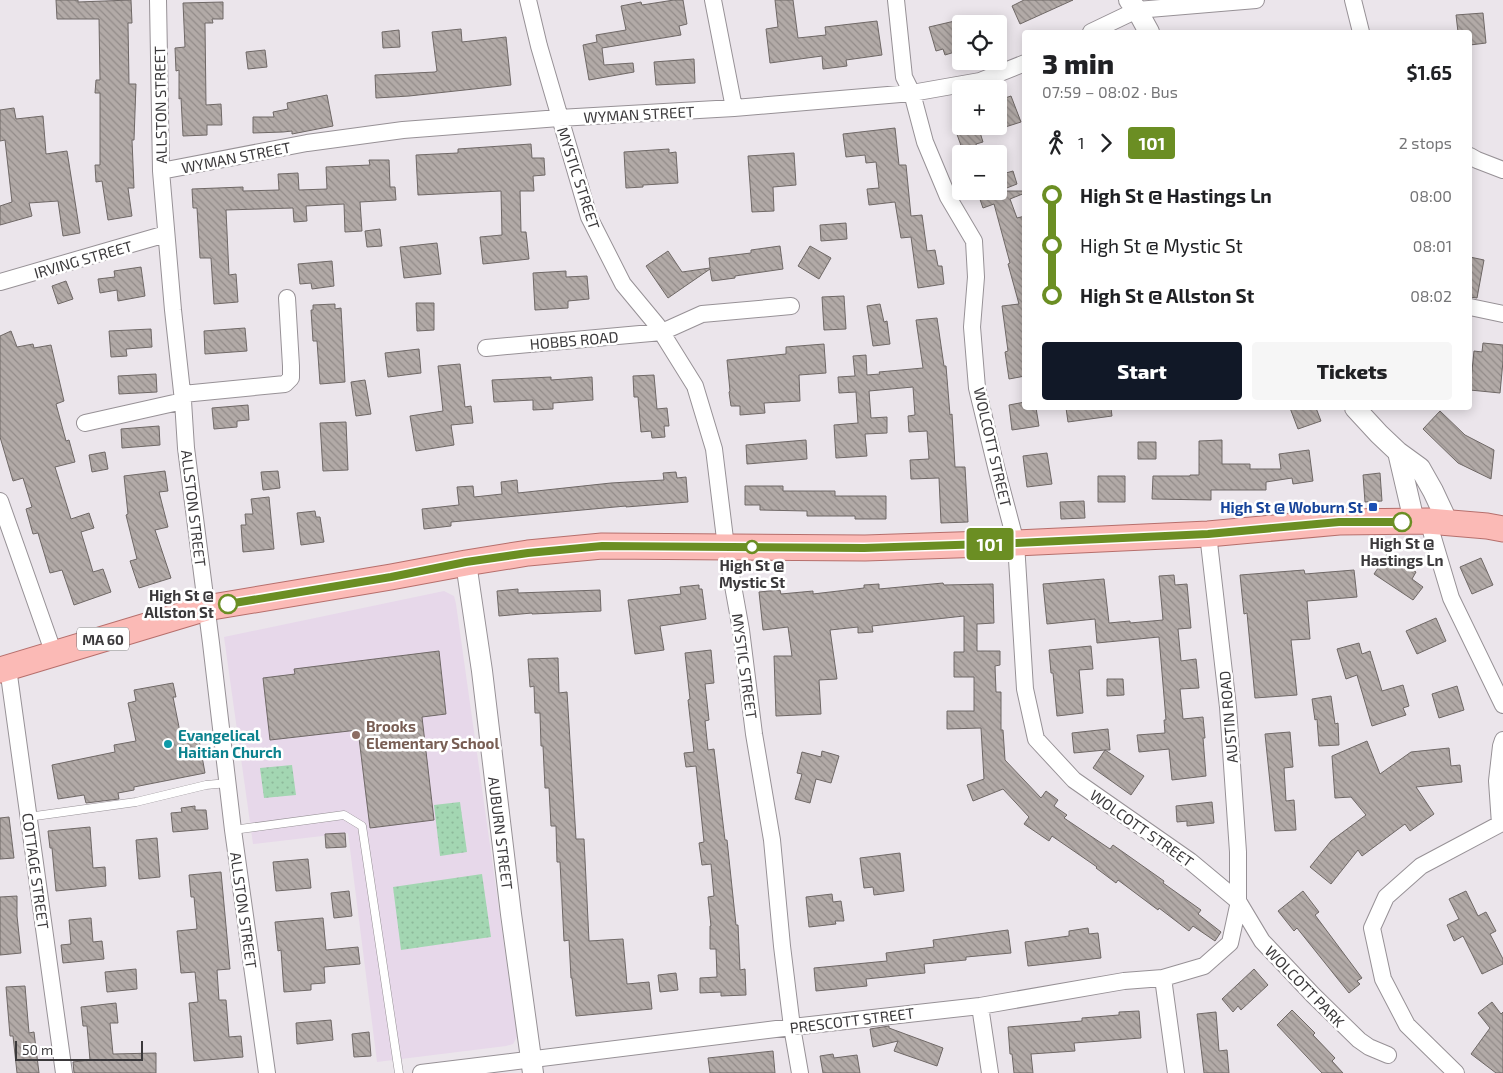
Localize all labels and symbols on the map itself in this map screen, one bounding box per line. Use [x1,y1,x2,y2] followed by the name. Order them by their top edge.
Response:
[150,46,170,164] street label: ALLSTON STREET
[583,102,695,126] street label: WYMAN STREET
[554,125,604,232] street label: MYSTIC STREET
[180,138,292,176] street label: WYMAN STREET
[32,236,135,282] street label: IRVING STREET
[529,327,619,353] street label: HOBBS ROAD
[970,385,1016,509] street label: WOLCOTT STREET
[178,449,210,568] street label: ALLSTON STREET
[1220,498,1363,516] place label: High St @ Woburn St
[1367,501,1379,513] marker: High St @ Woburn St
[1392,512,1412,532] marker: High St @ Hastings Ln
[961,528,1019,560] line badge: 101
[1360,534,1444,569] place label: High St @ Hastings Ln
[745,540,759,554] marker: High St @ Mystic St
[719,556,785,592] place label: High St @ Mystic St
[144,586,214,621] place label: High St @ Allston St
[218,594,238,614] marker: High St @ Allston St
[729,612,761,720] street label: MYSTIC STREET
[77,628,129,650] road number: MA 60
[1215,670,1241,764] street label: AUSTIN ROAD
[366,717,499,753] place label: Brooks Elementary School
[178,726,282,761] place label: Evangelical Haitian Church
[350,729,362,741] marker: Brooks Elementary School
[162,738,174,750] marker: Evangelical Haitian Church
[485,775,517,891] street label: AUBURN STREET
[1087,786,1197,871] street label: WOLCOTT STREET
[19,812,53,931] street label: COTTAGE STREET
[227,851,261,970] street label: ALLSTON STREET
[1262,942,1348,1031] street label: WOLCOTT PARK
[789,1003,916,1037] street label: PRESCOTT STREET
[15,1038,142,1061] scale bar

